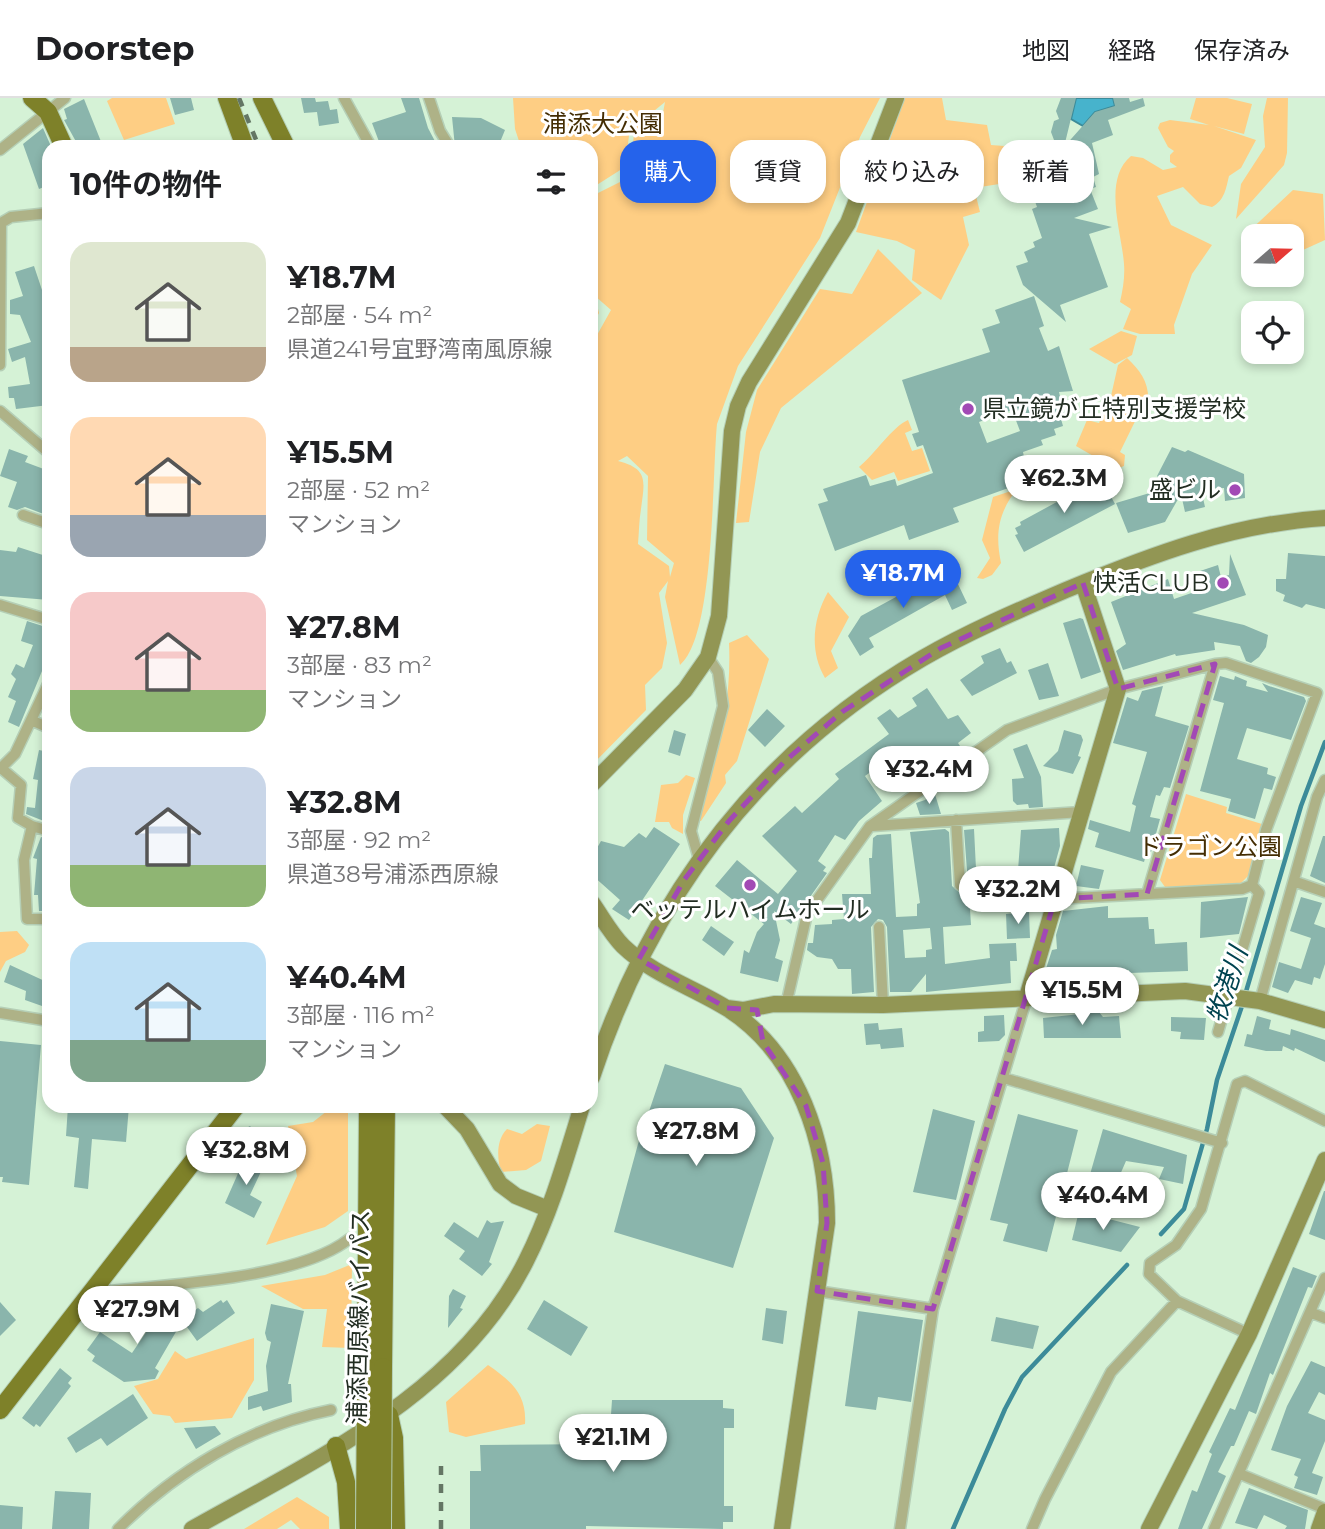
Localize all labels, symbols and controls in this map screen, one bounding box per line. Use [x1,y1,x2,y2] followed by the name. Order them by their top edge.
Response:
[35,28,195,68] text: Doorstep
[1022,36,1070,65] text: 地図
[1108,36,1156,65] text: 経路
[1194,36,1290,65] text: 保存済み
[543,109,663,138] park label: 浦添大公園
[620,140,716,203] chip: 購入
[730,140,826,203] chip: 賃貸
[840,140,984,203] chip: 絞り込み
[998,140,1094,203] chip: 新着
[532,163,570,201] icon: filters
[70,166,222,203] text: 10件の物件
[1241,224,1304,287] north arrow
[1241,224,1304,364] map controls
[287,259,396,296] text: ¥18.7M
[126,270,210,354] icon: home
[287,301,432,329] text: 2部屋 · 54 m²
[1241,301,1304,364] button: locate
[287,335,552,363] text: 県道241号宜野湾南風原線
[982,394,1246,423] place label: 県立鏡が丘特別支援学校
[960,401,976,417] marker: 県立鏡が丘特別支援学校
[287,434,394,471] text: ¥15.5M
[126,445,210,529] icon: home
[1007,456,1121,515] pin: ¥62.3M
[1021,464,1107,492] text: ¥62.3M
[1149,475,1221,504] place label: 盛ビル
[287,476,430,504] text: 2部屋 · 52 m²
[1227,482,1243,498] marker: 盛ビル
[287,510,402,538] text: マンション
[846,550,960,610] pin: ¥18.7M
[861,559,945,587] text: ¥18.7M
[1093,568,1209,597] place label: 快活CLUB
[1215,575,1231,591] marker: 快活CLUB
[287,609,401,646] text: ¥27.8M
[126,620,210,704] icon: home
[287,651,432,679] text: 3部屋 · 83 m²
[287,685,402,713] text: マンション
[872,746,986,806] pin: ¥32.4M
[885,755,973,783] text: ¥32.4M
[287,784,402,821] text: ¥32.8M
[126,795,210,879] icon: home
[287,826,431,854] text: 3部屋 · 92 m²
[1138,832,1282,861] park label: ドラゴン公園
[287,860,499,888] text: 県道38号浦添西原線
[961,866,1075,926] pin: ¥32.2M
[975,875,1061,903] text: ¥32.2M
[742,877,758,893] marker: ベッテルハイムホール
[630,895,870,924] place label: ベッテルハイムホール
[1200,940,1255,1027] water label: 牧港川
[287,959,407,996] text: ¥40.4M
[1025,968,1139,1027] pin: ¥15.5M
[126,970,210,1054] icon: home
[1041,976,1123,1004] text: ¥15.5M
[287,1001,435,1029] text: 3部屋 · 116 m²
[287,1035,402,1063] text: マンション
[639,1108,753,1168] pin: ¥27.8M
[652,1117,740,1145] text: ¥27.8M
[189,1128,303,1187] pin: ¥32.8M
[202,1136,290,1164] text: ¥32.8M
[1046,1172,1160,1232] pin: ¥40.4M
[1057,1181,1149,1209] text: ¥40.4M
[342,1209,375,1425] street label: 浦添西原線バイパス
[80,1286,194,1346] pin: ¥27.9M
[94,1295,180,1323] text: ¥27.9M
[556,1414,670,1474] pin: ¥21.1M
[575,1423,651,1451] text: ¥21.1M

